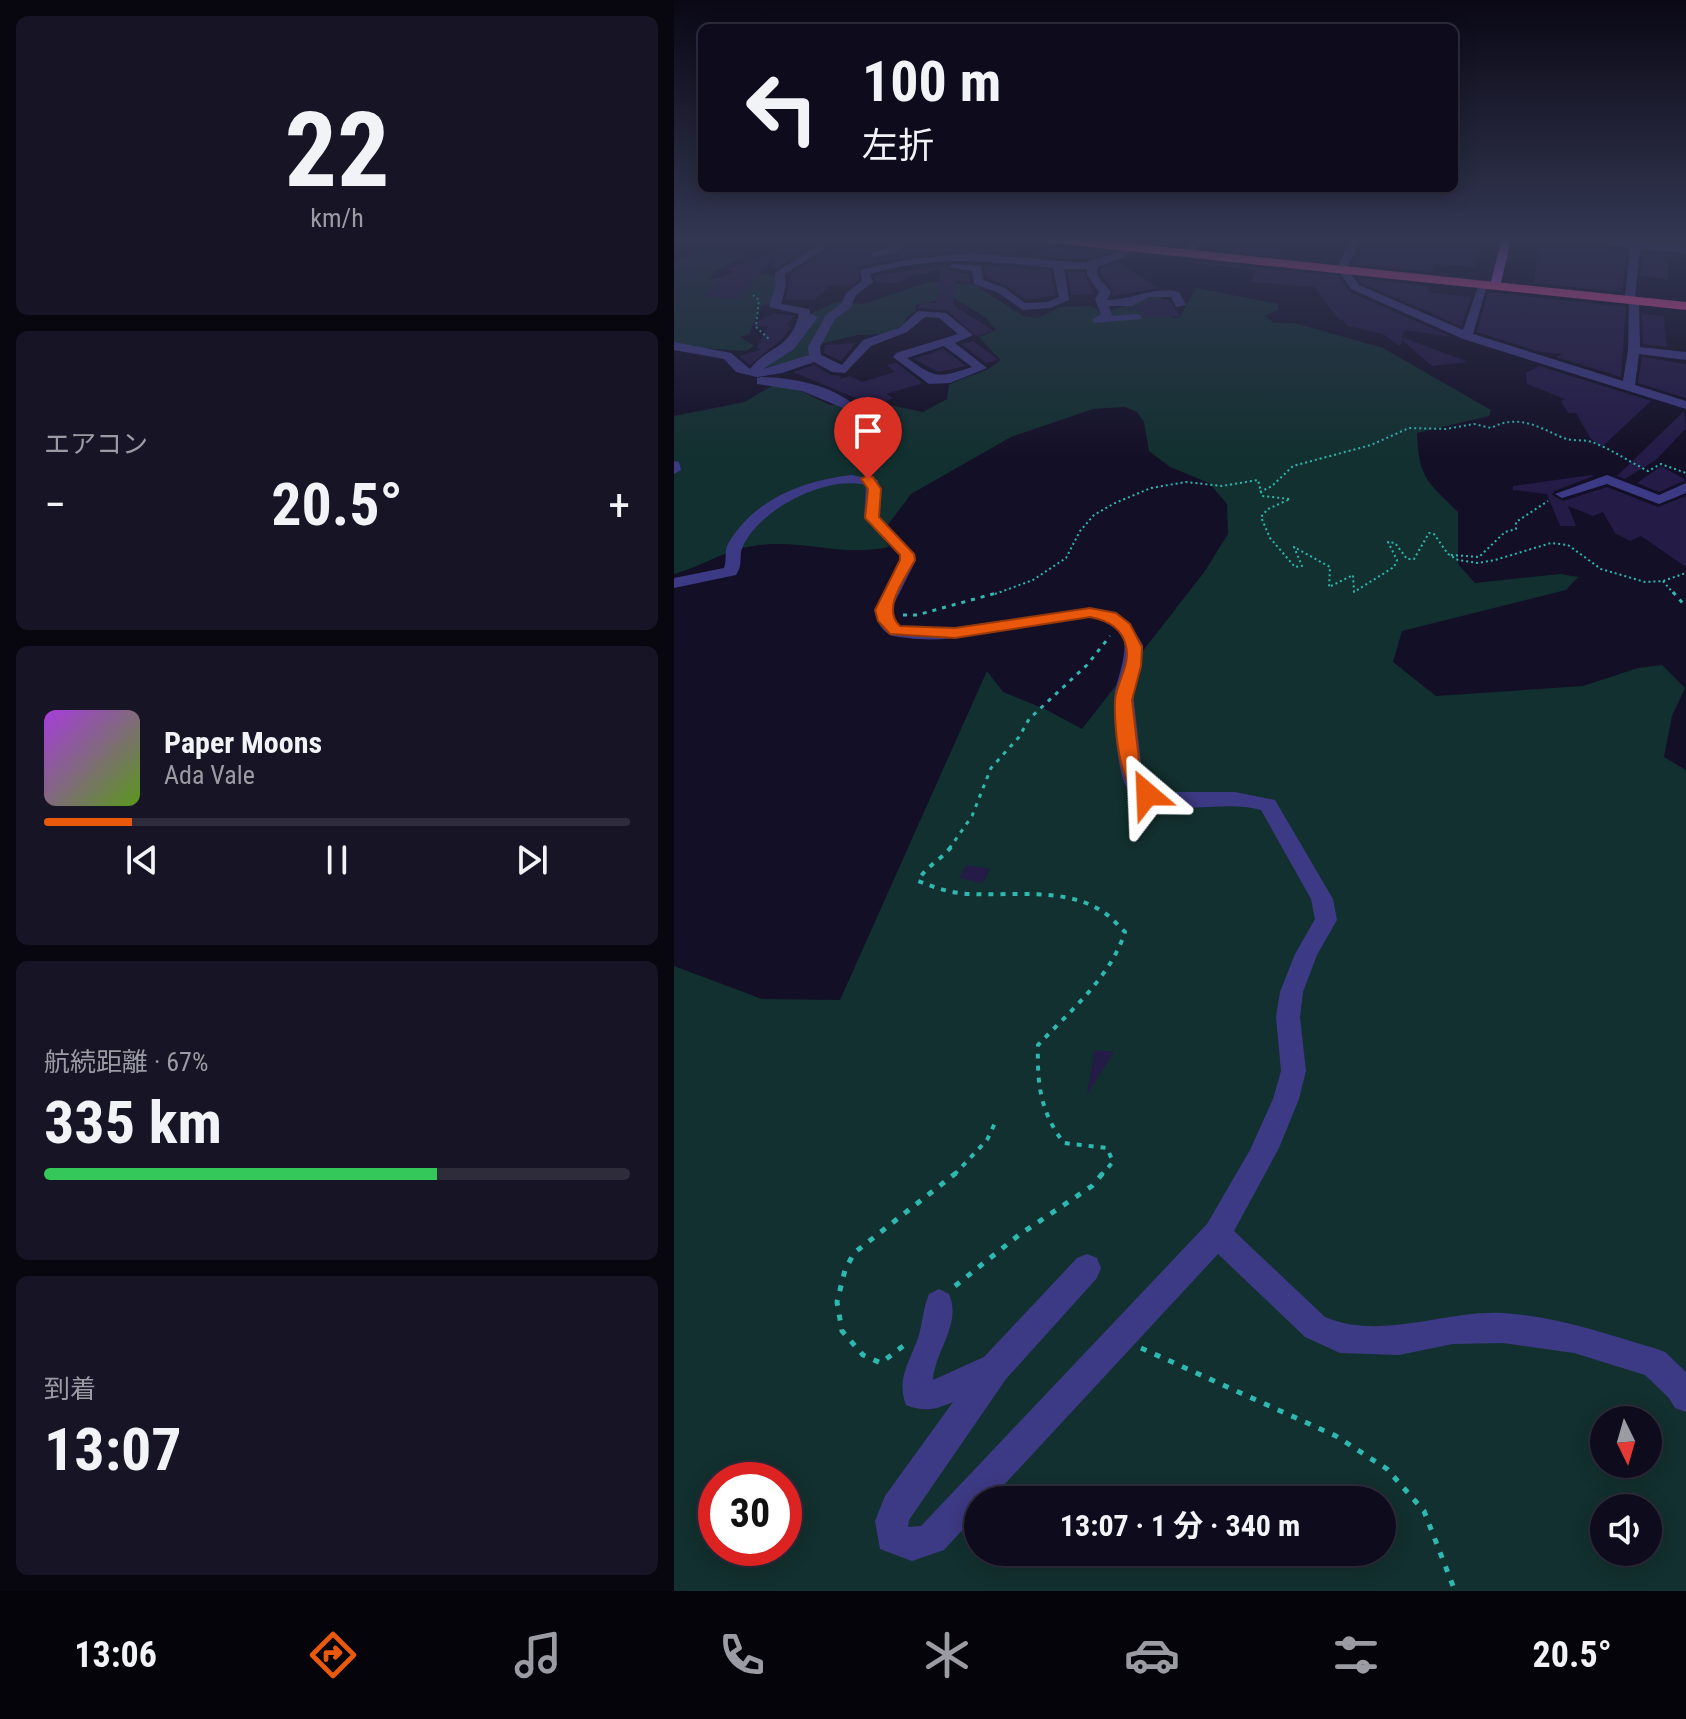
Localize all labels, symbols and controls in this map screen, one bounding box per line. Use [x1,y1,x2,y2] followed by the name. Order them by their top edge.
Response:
[862,49,1001,115] text: 100 m
[730,56,834,160] icon: left
[284,90,390,211] text: 22
[862,125,934,167] text: 左折
[310,203,364,233] text: km/h
[834,397,902,479] pin
[846,409,890,453] icon: arrive
[44,429,148,459] text: エアコン
[271,469,403,540] text: 20.5°
[44,479,66,531] text: −
[608,479,630,531] text: +
[164,725,322,760] text: Paper Moons
[1105,752,1189,836] position arrow
[164,760,255,790] text: Ada Vale
[120,838,164,882] icon: previous
[315,838,359,882] icon: pause
[510,838,554,882] icon: next
[44,1047,208,1077] text: 航続距離 · 67%
[44,1087,222,1158] text: 335 km
[44,1374,96,1404] text: 到着
[1590,1406,1662,1478] north arrow
[1590,1406,1662,1566] map controls
[44,1414,182,1485] text: 13:07
[698,1462,802,1566] speed limit sign: 30
[1590,1494,1662,1566] button: sound
[1060,1508,1300,1543] text: 13:07 · 1 分 · 340 m
[305,1627,361,1683] icon: directions
[510,1627,566,1683] icon: music
[714,1627,770,1683] icon: phone
[919,1627,975,1683] icon: climate
[1124,1627,1180,1683] icon: car
[1328,1627,1384,1683] icon: filters
[74,1634,157,1676] text: 13:06
[1533,1634,1612,1676] text: 20.5°

